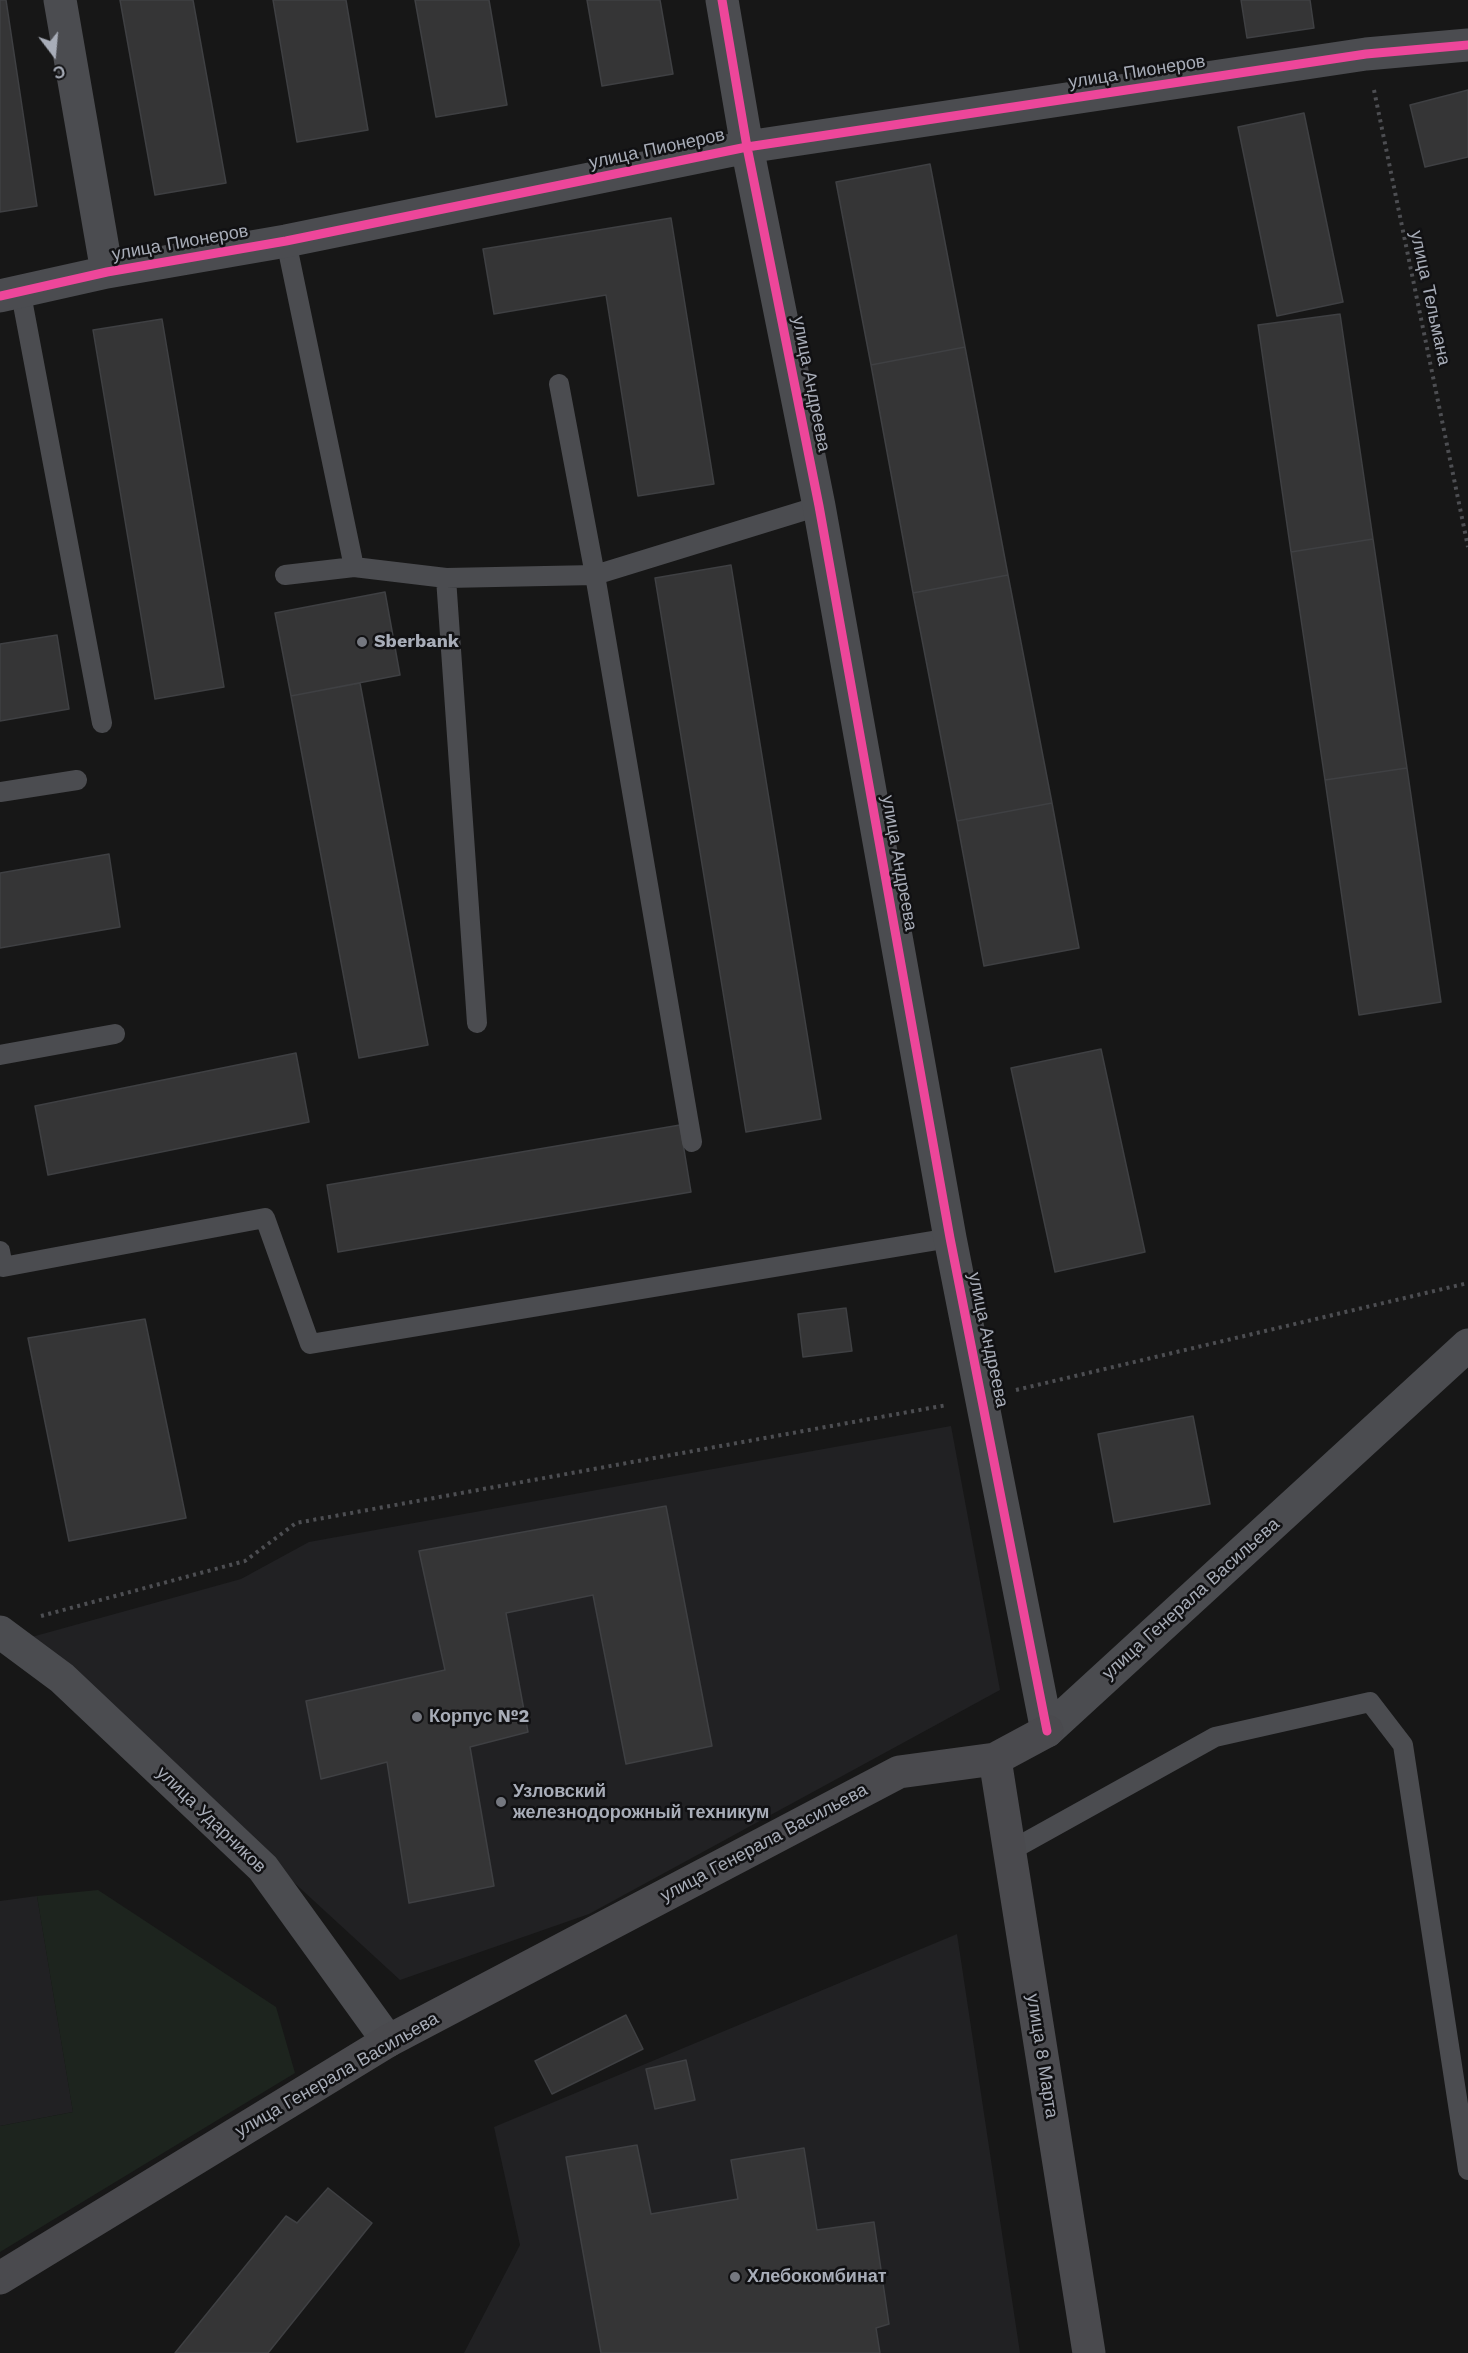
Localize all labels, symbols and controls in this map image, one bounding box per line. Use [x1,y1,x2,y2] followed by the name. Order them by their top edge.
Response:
[24,24,84,84] north arrow
[1067,51,1207,93] street label: улица Пионеров
[51,61,67,83] text: С
[587,124,727,174] street label: улица Пионеров
[110,220,250,266] street label: улица Пионеров
[1405,229,1455,367] street label: улица Тельмана
[787,314,835,454] street label: улица Андреева
[374,631,459,653] place label: Sberbank
[355,635,369,649] marker: Sberbank
[876,793,922,933] street label: улица Андреева
[963,1271,1013,1409] street label: улица Андреева
[1098,1514,1284,1684] street label: улица Генерала Васильева
[429,1706,529,1728] place label: Корпус №2
[410,1710,424,1724] marker: Корпус №2
[152,1762,270,1878] street label: улица Ударников
[657,1779,871,1907] street label: улица Генерала Васильева
[513,1781,769,1824] place label: Узловский железнодорожный техникум
[494,1795,508,1809] marker: Узловский железнодорожный техникум
[1021,1992,1063,2120] street label: улица 8 Марта
[232,2008,442,2142] street label: улица Генерала Васильева
[747,2266,887,2288] place label: Хлебокомбинат
[728,2270,742,2284] marker: Хлебокомбинат

